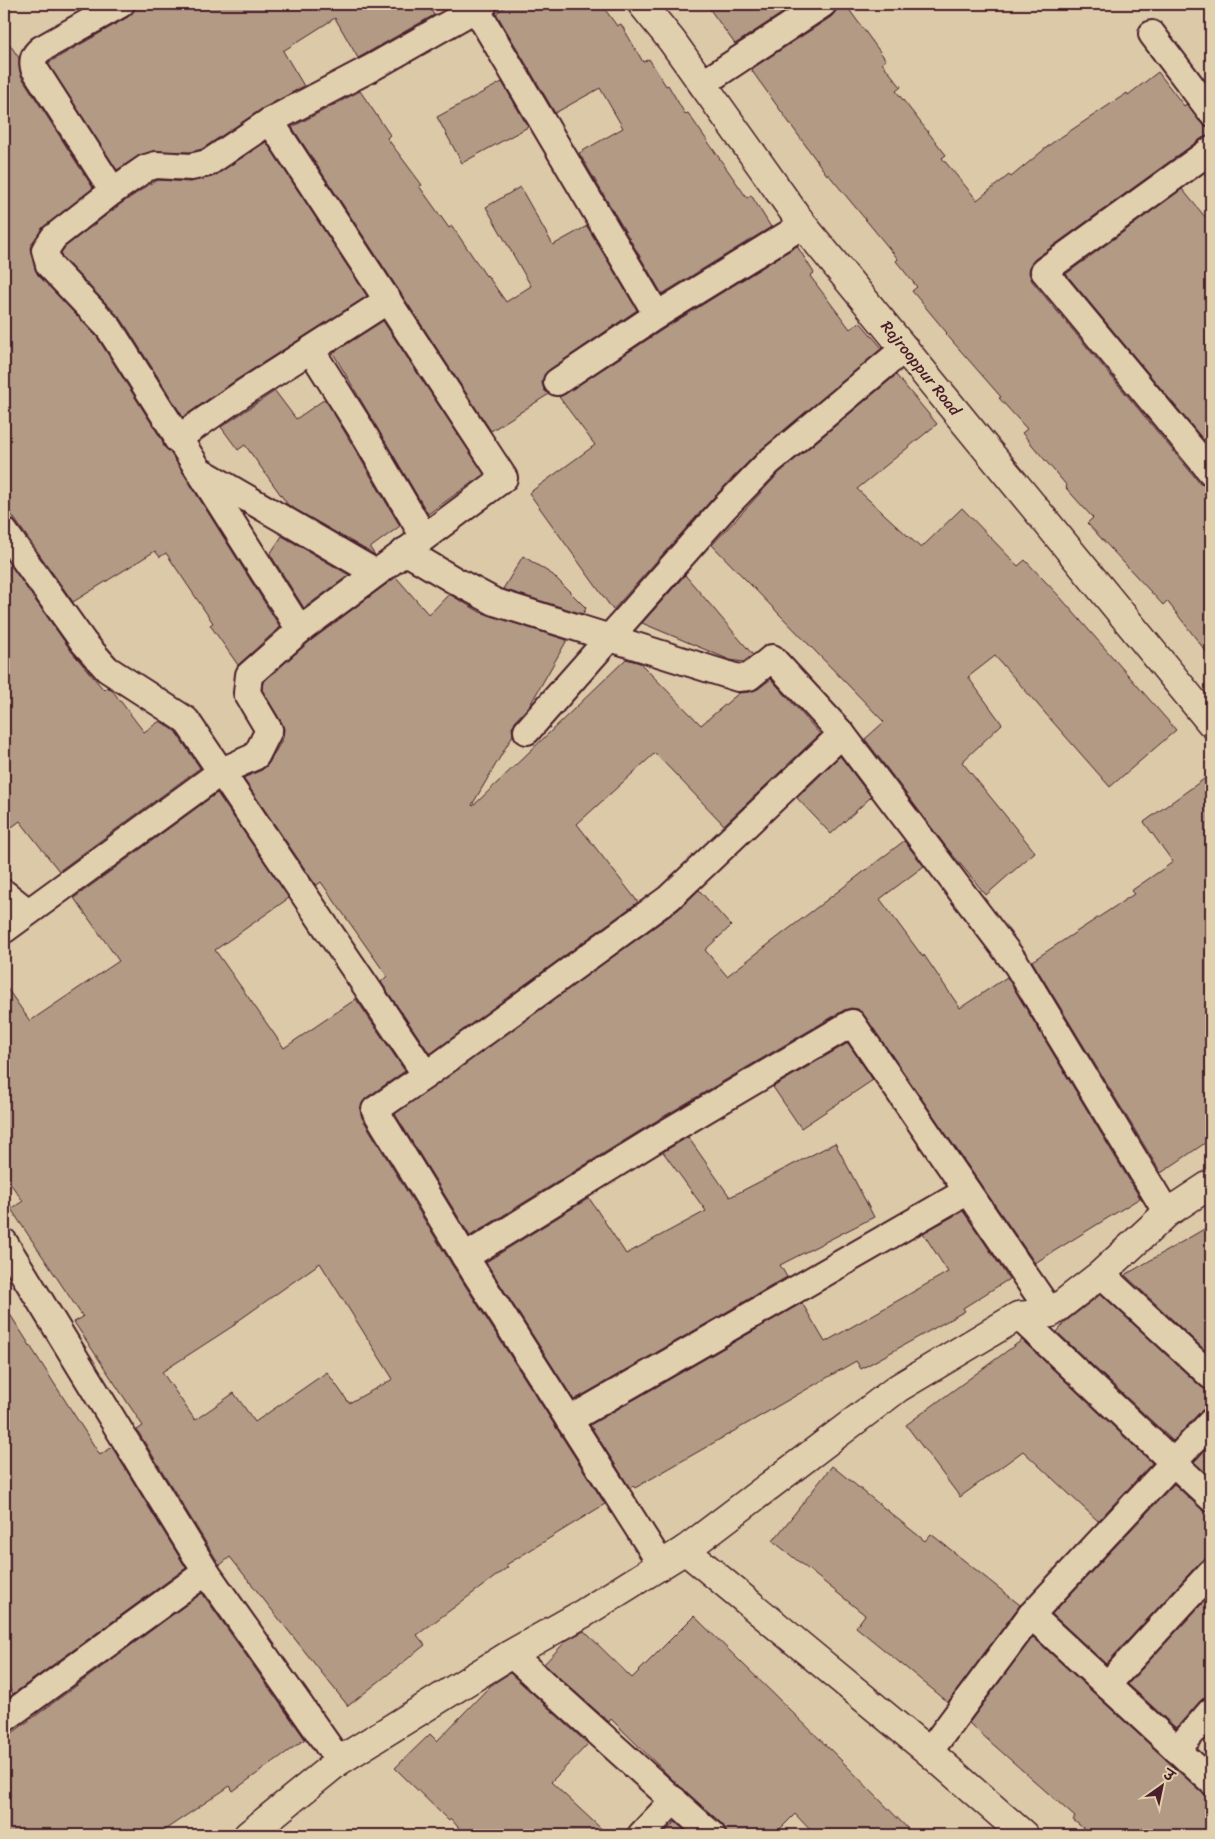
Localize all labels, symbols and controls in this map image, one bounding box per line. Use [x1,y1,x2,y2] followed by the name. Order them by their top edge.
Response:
[873,314,970,423] street label: Rajrooppur Road
[1156,1761,1181,1789] text: उ
[1138,1762,1188,1812] north arrow

